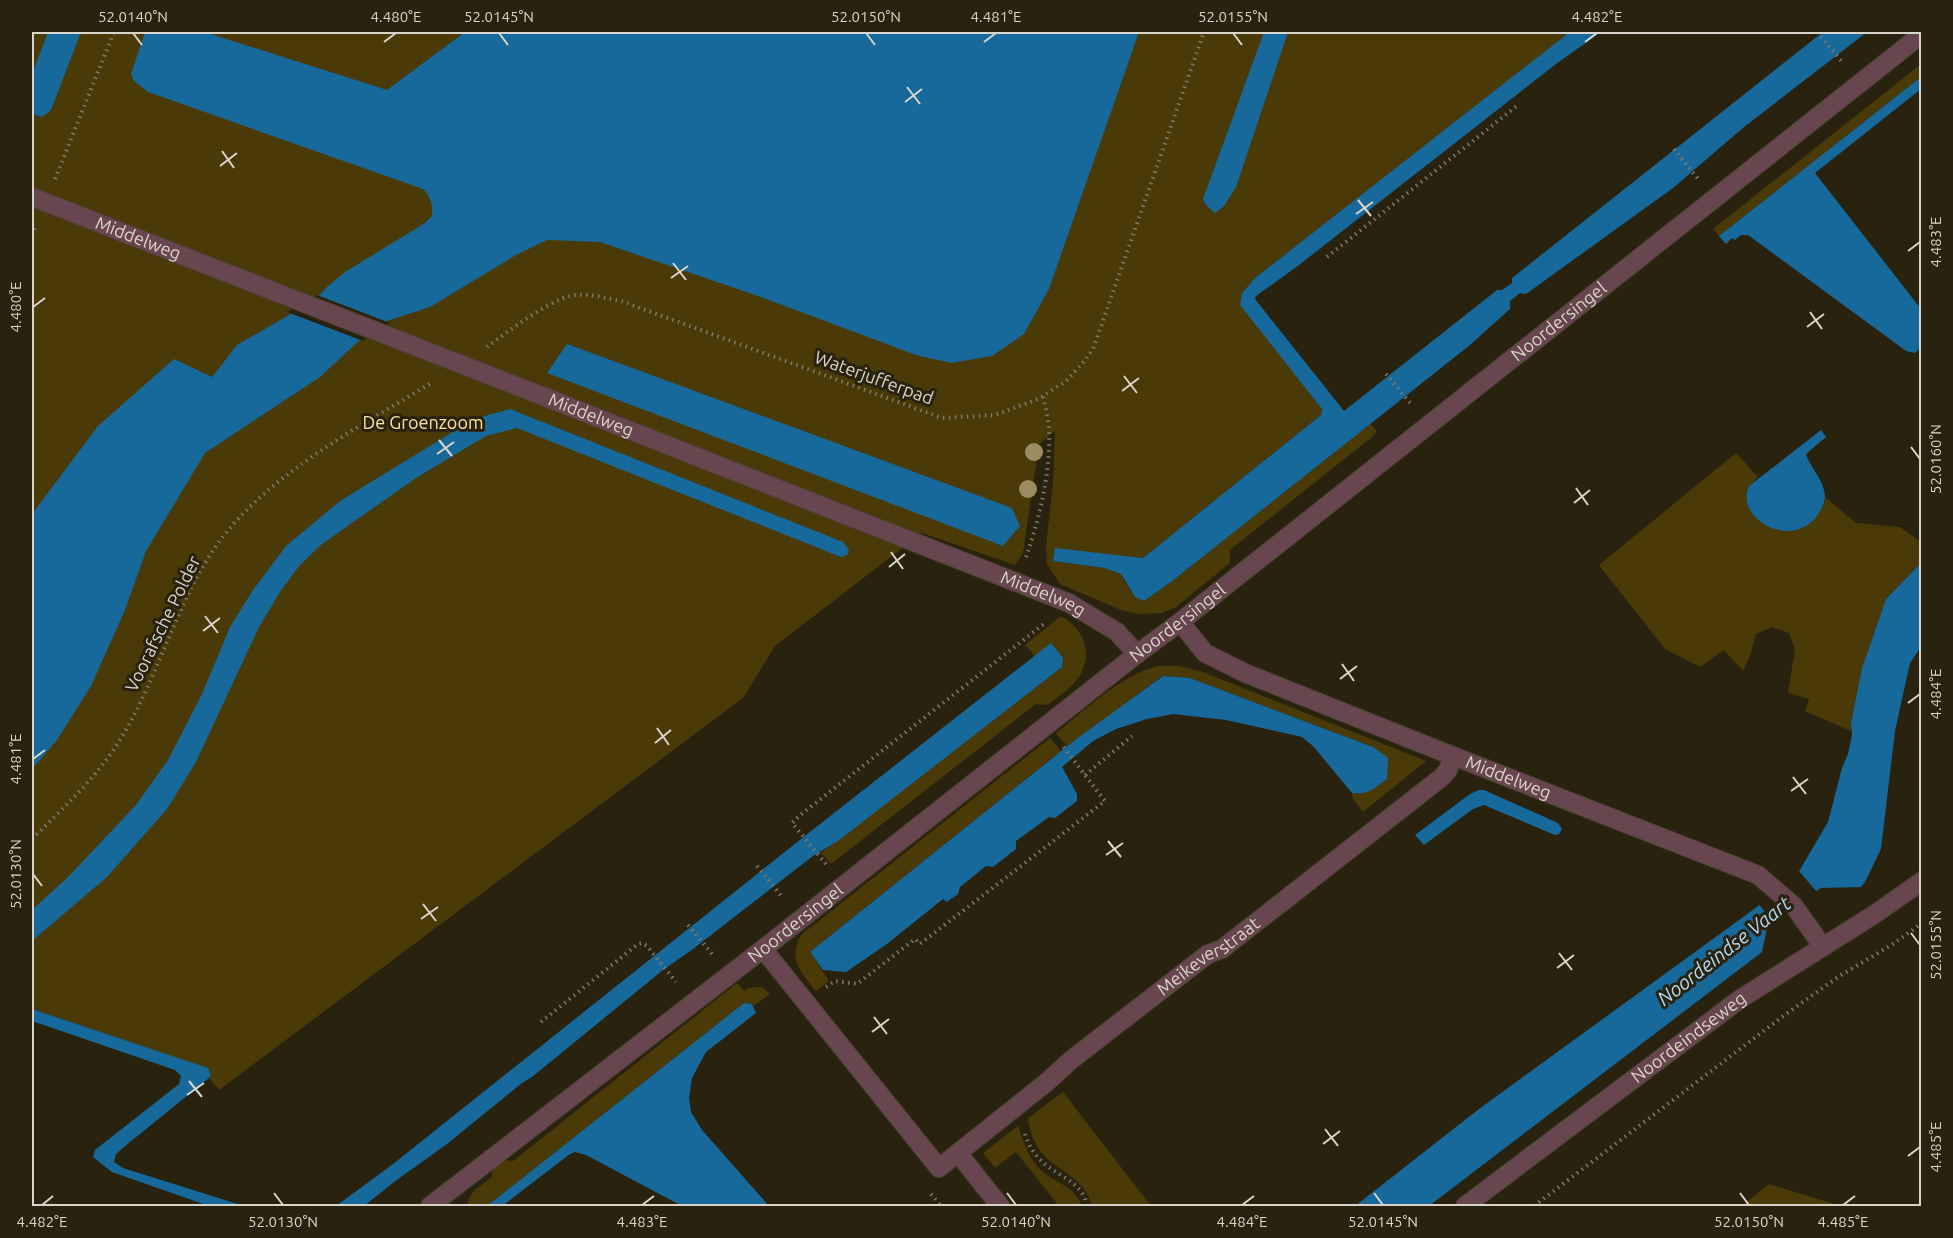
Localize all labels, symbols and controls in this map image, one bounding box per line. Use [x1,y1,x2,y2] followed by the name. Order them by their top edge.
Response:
[98,8,168,25] text: 52.0140°N
[371,8,421,25] text: 4.480°E
[464,8,534,25] text: 52.0145°N
[831,8,901,25] text: 52.0150°N
[971,8,1021,25] text: 4.481°E
[1198,8,1268,25] text: 52.0155°N
[1572,8,1622,25] text: 4.482°E
[93,212,184,263] street label: Middelweg
[1927,217,1944,267] text: 4.483°E
[1507,277,1610,365] street label: Noordersingel
[7,282,24,332] text: 4.480°E
[812,346,936,408] street label: Waterjufferpad
[546,388,637,440] street label: Middelweg
[363,412,483,432] park label: De Groenzoom
[1927,424,1944,494] text: 52.0160°N
[121,552,204,695] street label: Voorafsche Polder
[998,566,1090,620] street label: Middelweg
[1125,579,1229,665] street label: Noordersingel
[1927,669,1944,719] text: 4.484°E
[7,734,24,784] text: 4.481°E
[1463,751,1554,802] street label: Middelweg
[7,839,24,909] text: 52.0130°N
[743,879,847,966] street label: Noordersingel
[1652,891,1795,1010] water label: Noordeindse Vaart
[1927,910,1944,980] text: 52.0155°N
[1153,913,1263,999] street label: Meikeverstraat
[1627,987,1749,1086] street label: Noordeindseweg
[1927,1122,1944,1172] text: 4.485°E
[17,1213,67,1230] text: 4.482°E
[248,1213,318,1230] text: 52.0130°N
[617,1213,667,1230] text: 4.483°E
[981,1213,1051,1230] text: 52.0140°N
[1217,1213,1267,1230] text: 4.484°E
[1348,1213,1418,1230] text: 52.0145°N
[1714,1213,1784,1230] text: 52.0150°N
[1818,1213,1868,1230] text: 4.485°E

